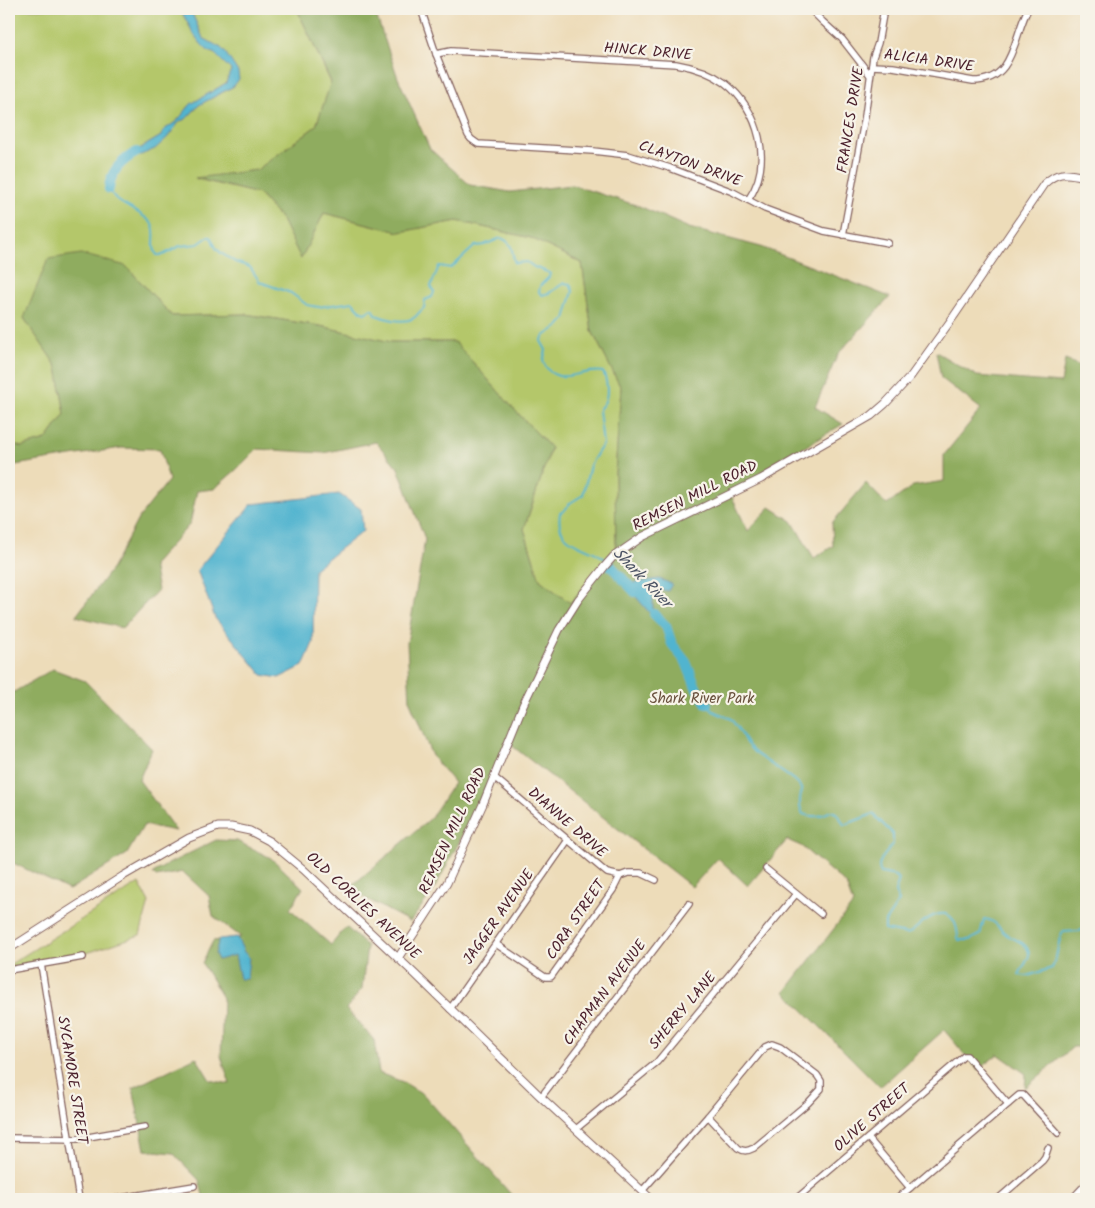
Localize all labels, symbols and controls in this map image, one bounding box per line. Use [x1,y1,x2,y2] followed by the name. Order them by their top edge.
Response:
[603,36,694,68] street label: HINCK DRIVE
[882,43,977,79] street label: ALICIA DRIVE
[831,64,871,175] street label: FRANCES DRIVE
[635,134,746,194] street label: CLAYTON DRIVE
[628,454,762,538] street label: REMSEN MILL ROAD
[607,542,680,617] water label: Shark River
[650,687,755,711] park label: Shark River Park
[413,763,493,899] street label: REMSEN MILL ROAD
[522,782,613,865] street label: DIANNE DRIVE
[300,846,427,967] street label: OLD CORLIES AVENUE
[457,863,542,970] street label: JAGGER AVENUE
[540,873,613,965] street label: CORA STREET
[557,934,654,1051] street label: CHAPMAN AVENUE
[643,966,724,1055] street label: SHERRY LANE
[50,1014,94,1148] street label: SYCAMORE STREET
[828,1076,917,1158] street label: OLIVE STREET

